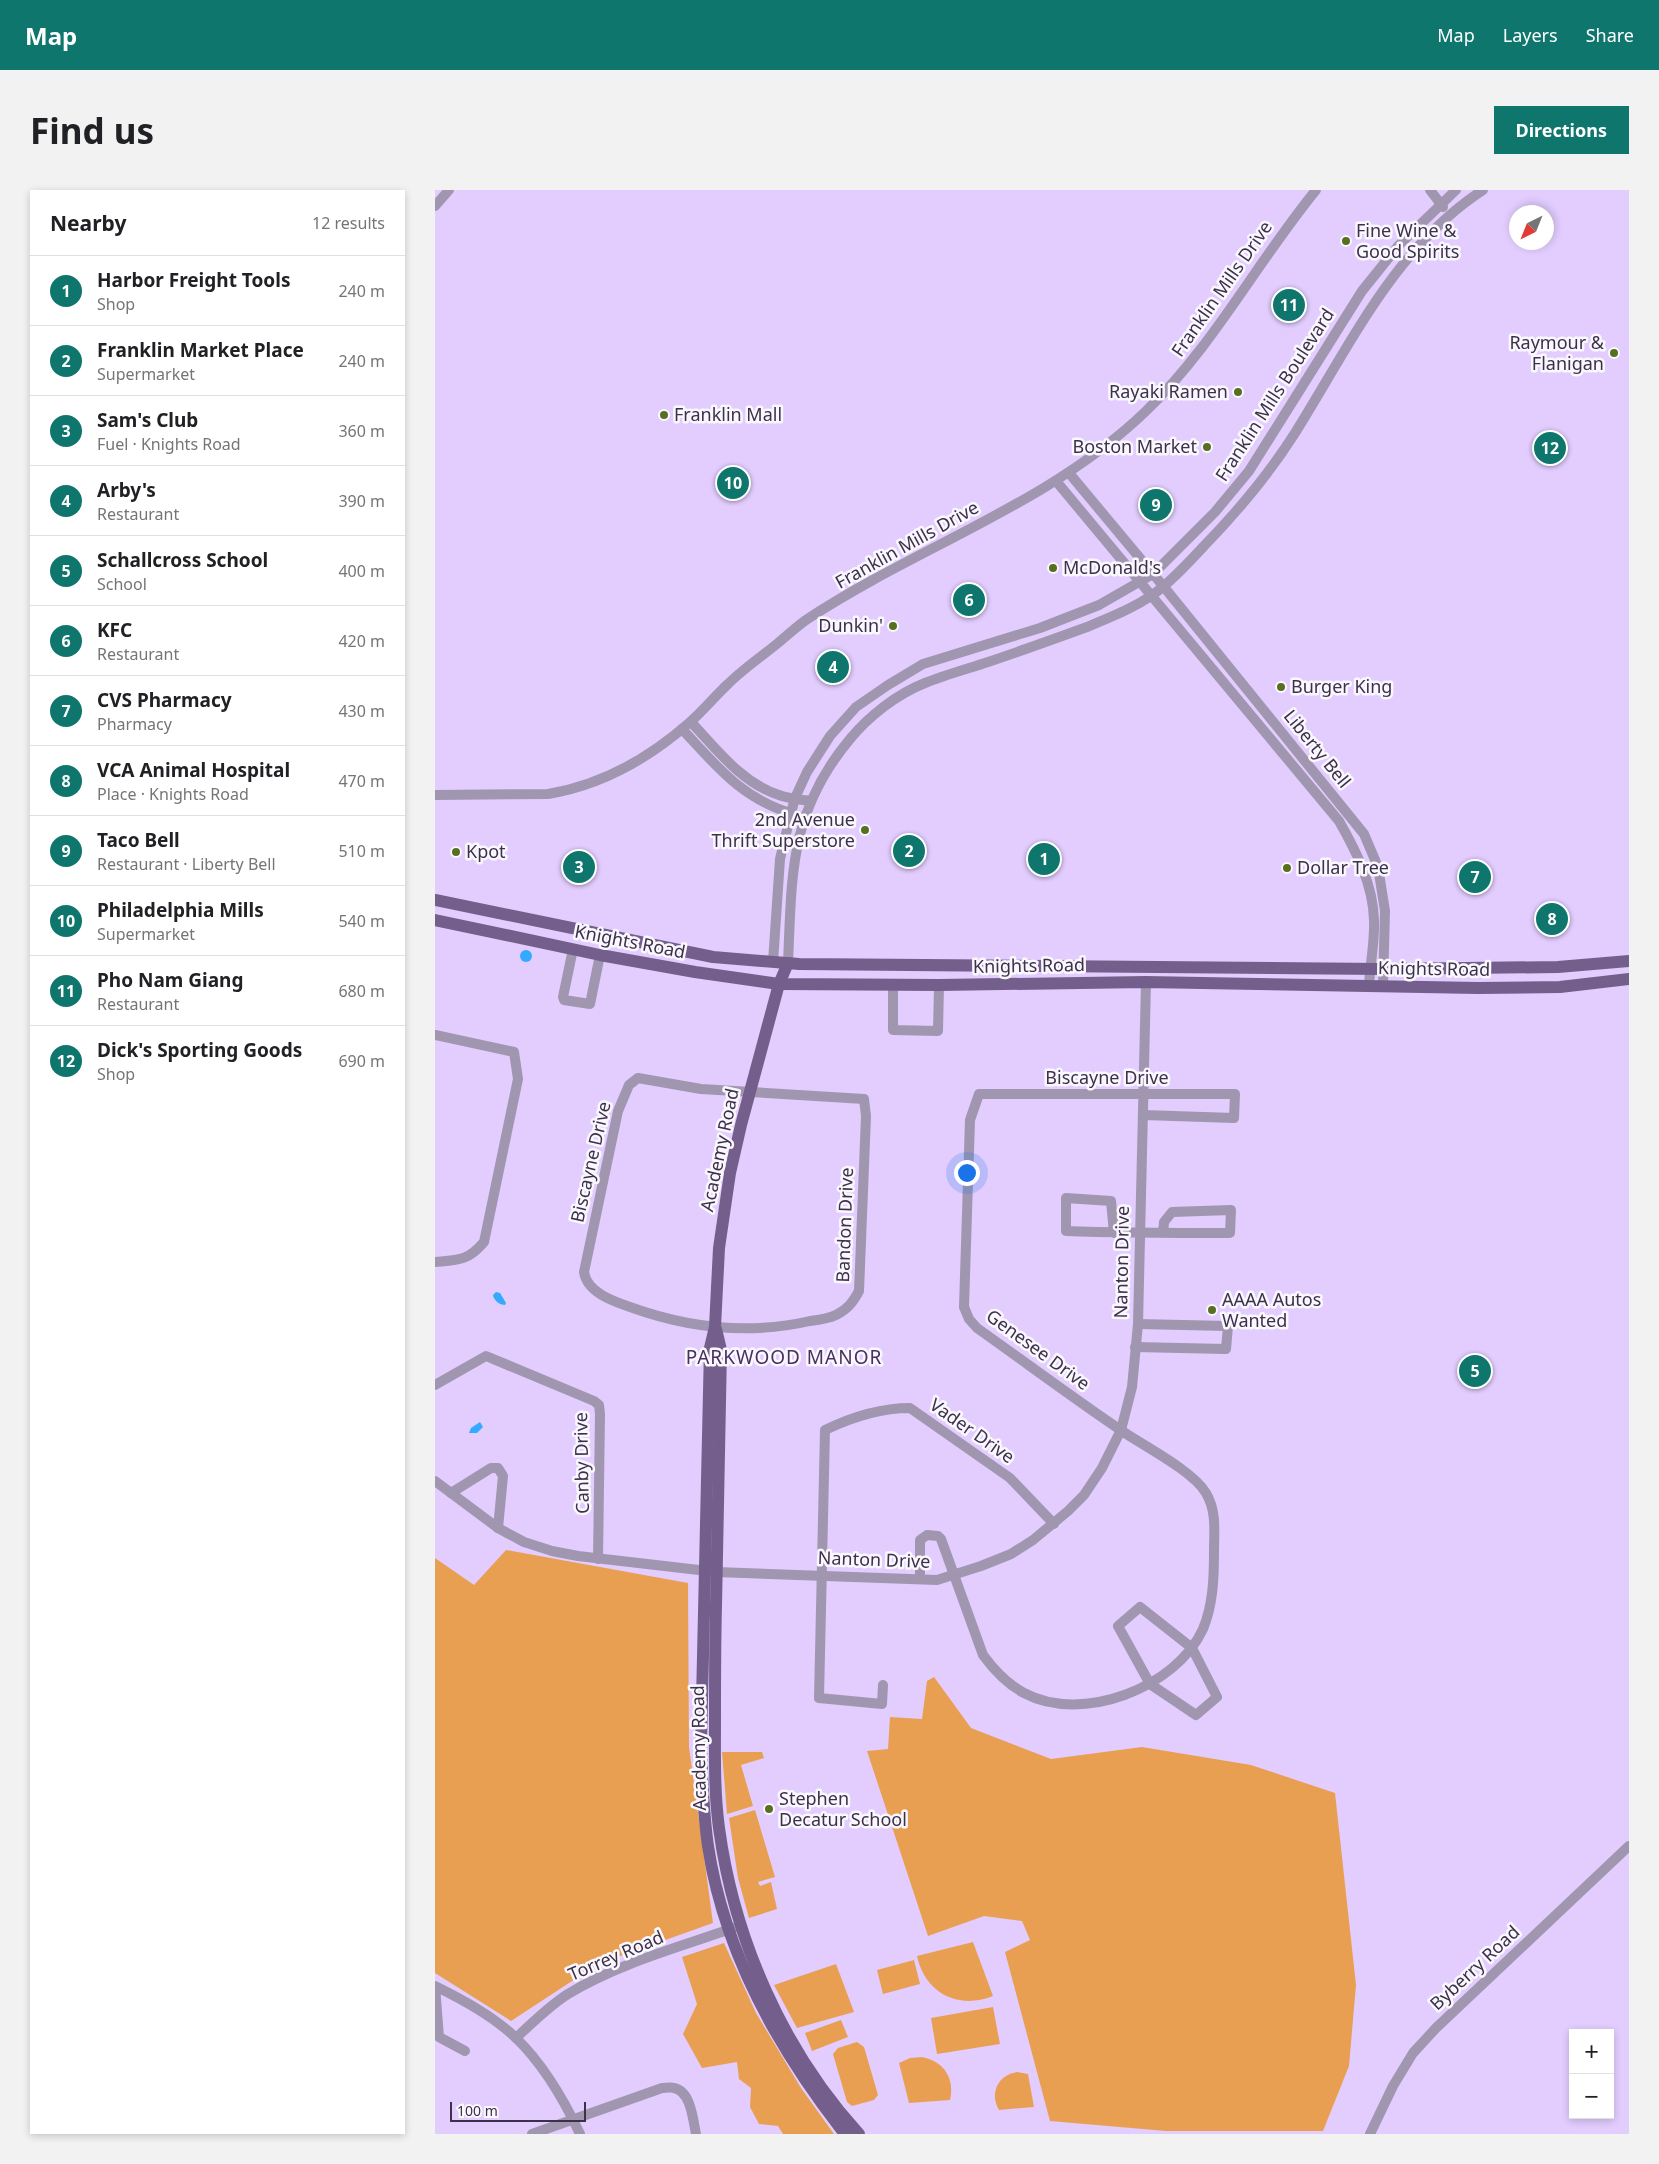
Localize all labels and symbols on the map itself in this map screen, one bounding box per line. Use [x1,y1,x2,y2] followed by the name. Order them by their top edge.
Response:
[1509,205,1554,250] north arrow
[1165,216,1277,361] street label: Franklin Mills Drive
[1356,218,1459,263] place label: Fine Wine & Good Spirits
[1340,235,1352,247] marker: Fine Wine & Good Spirits
[1273,286,1305,324] pin: 11
[1209,303,1339,485] street label: Franklin Mills Boulevard
[1509,330,1605,375] place label: Raymour & Flanigan
[1608,347,1620,359] marker: Raymour & Flanigan
[1109,379,1228,403] place label: Rayaki Ramen
[1232,386,1244,398] marker: Rayaki Ramen
[674,402,782,426] place label: Franklin Mall
[658,409,670,421] marker: Franklin Mall
[1534,429,1566,467] pin: 12
[1072,434,1197,458] place label: Boston Market
[1201,441,1213,453] marker: Boston Market
[717,464,749,502] pin: 10
[1140,486,1172,524] pin: 9
[831,495,982,594] street label: Franklin Mills Drive
[1063,555,1161,579] place label: McDonald's
[1047,562,1059,574] marker: McDonald's
[953,581,985,619] pin: 6
[818,613,883,637] place label: Dunkin'
[887,620,899,632] marker: Dunkin'
[817,648,849,686] pin: 4
[1291,674,1392,698] place label: Burger King
[1275,681,1287,693] marker: Burger King
[1279,704,1357,793] street label: Liberty Bell
[712,807,855,852] place label: 2nd Avenue Thrift Superstore
[859,824,871,836] marker: 2nd Avenue Thrift Superstore
[893,832,925,870] pin: 2
[466,839,506,863] place label: Kpot
[1028,840,1060,878] pin: 1
[450,846,462,858] marker: Kpot
[563,848,595,886] pin: 3
[1297,855,1389,879] place label: Dollar Tree
[1459,858,1491,896] pin: 7
[1281,862,1293,874] marker: Dollar Tree
[1536,900,1568,938] pin: 8
[573,919,688,963] street label: Knights Road
[973,952,1085,978] street label: Knights Road
[1378,955,1490,981] street label: Knights Road
[1045,1065,1169,1089] street label: Biscayne Drive
[694,1086,744,1214] street label: Academy Road
[564,1099,616,1225] street label: Biscayne Drive
[954,1160,980,1186] your location
[830,1167,858,1283] street label: Bandon Drive
[1108,1205,1134,1318] street label: Nanton Drive
[1222,1287,1321,1332] place label: AAAA Autos Wanted
[982,1303,1095,1395] street label: Genesee Drive
[1206,1304,1218,1316] marker: AAAA Autos Wanted
[686,1344,882,1370] district label: PARKWOOD MANOR
[1459,1352,1491,1390] pin: 5
[925,1392,1020,1468] street label: Vader Drive
[568,1412,594,1514] street label: Canby Drive
[817,1545,931,1573] street label: Nanton Drive
[685,1685,711,1811] street label: Academy Road
[779,1786,907,1831] place label: Stephen Decatur School
[763,1803,775,1815] marker: Stephen Decatur School
[1424,1920,1524,2015] street label: Byberry Road
[564,1924,667,1986] street label: Torrey Road
[450,2099,586,2122] scale bar

